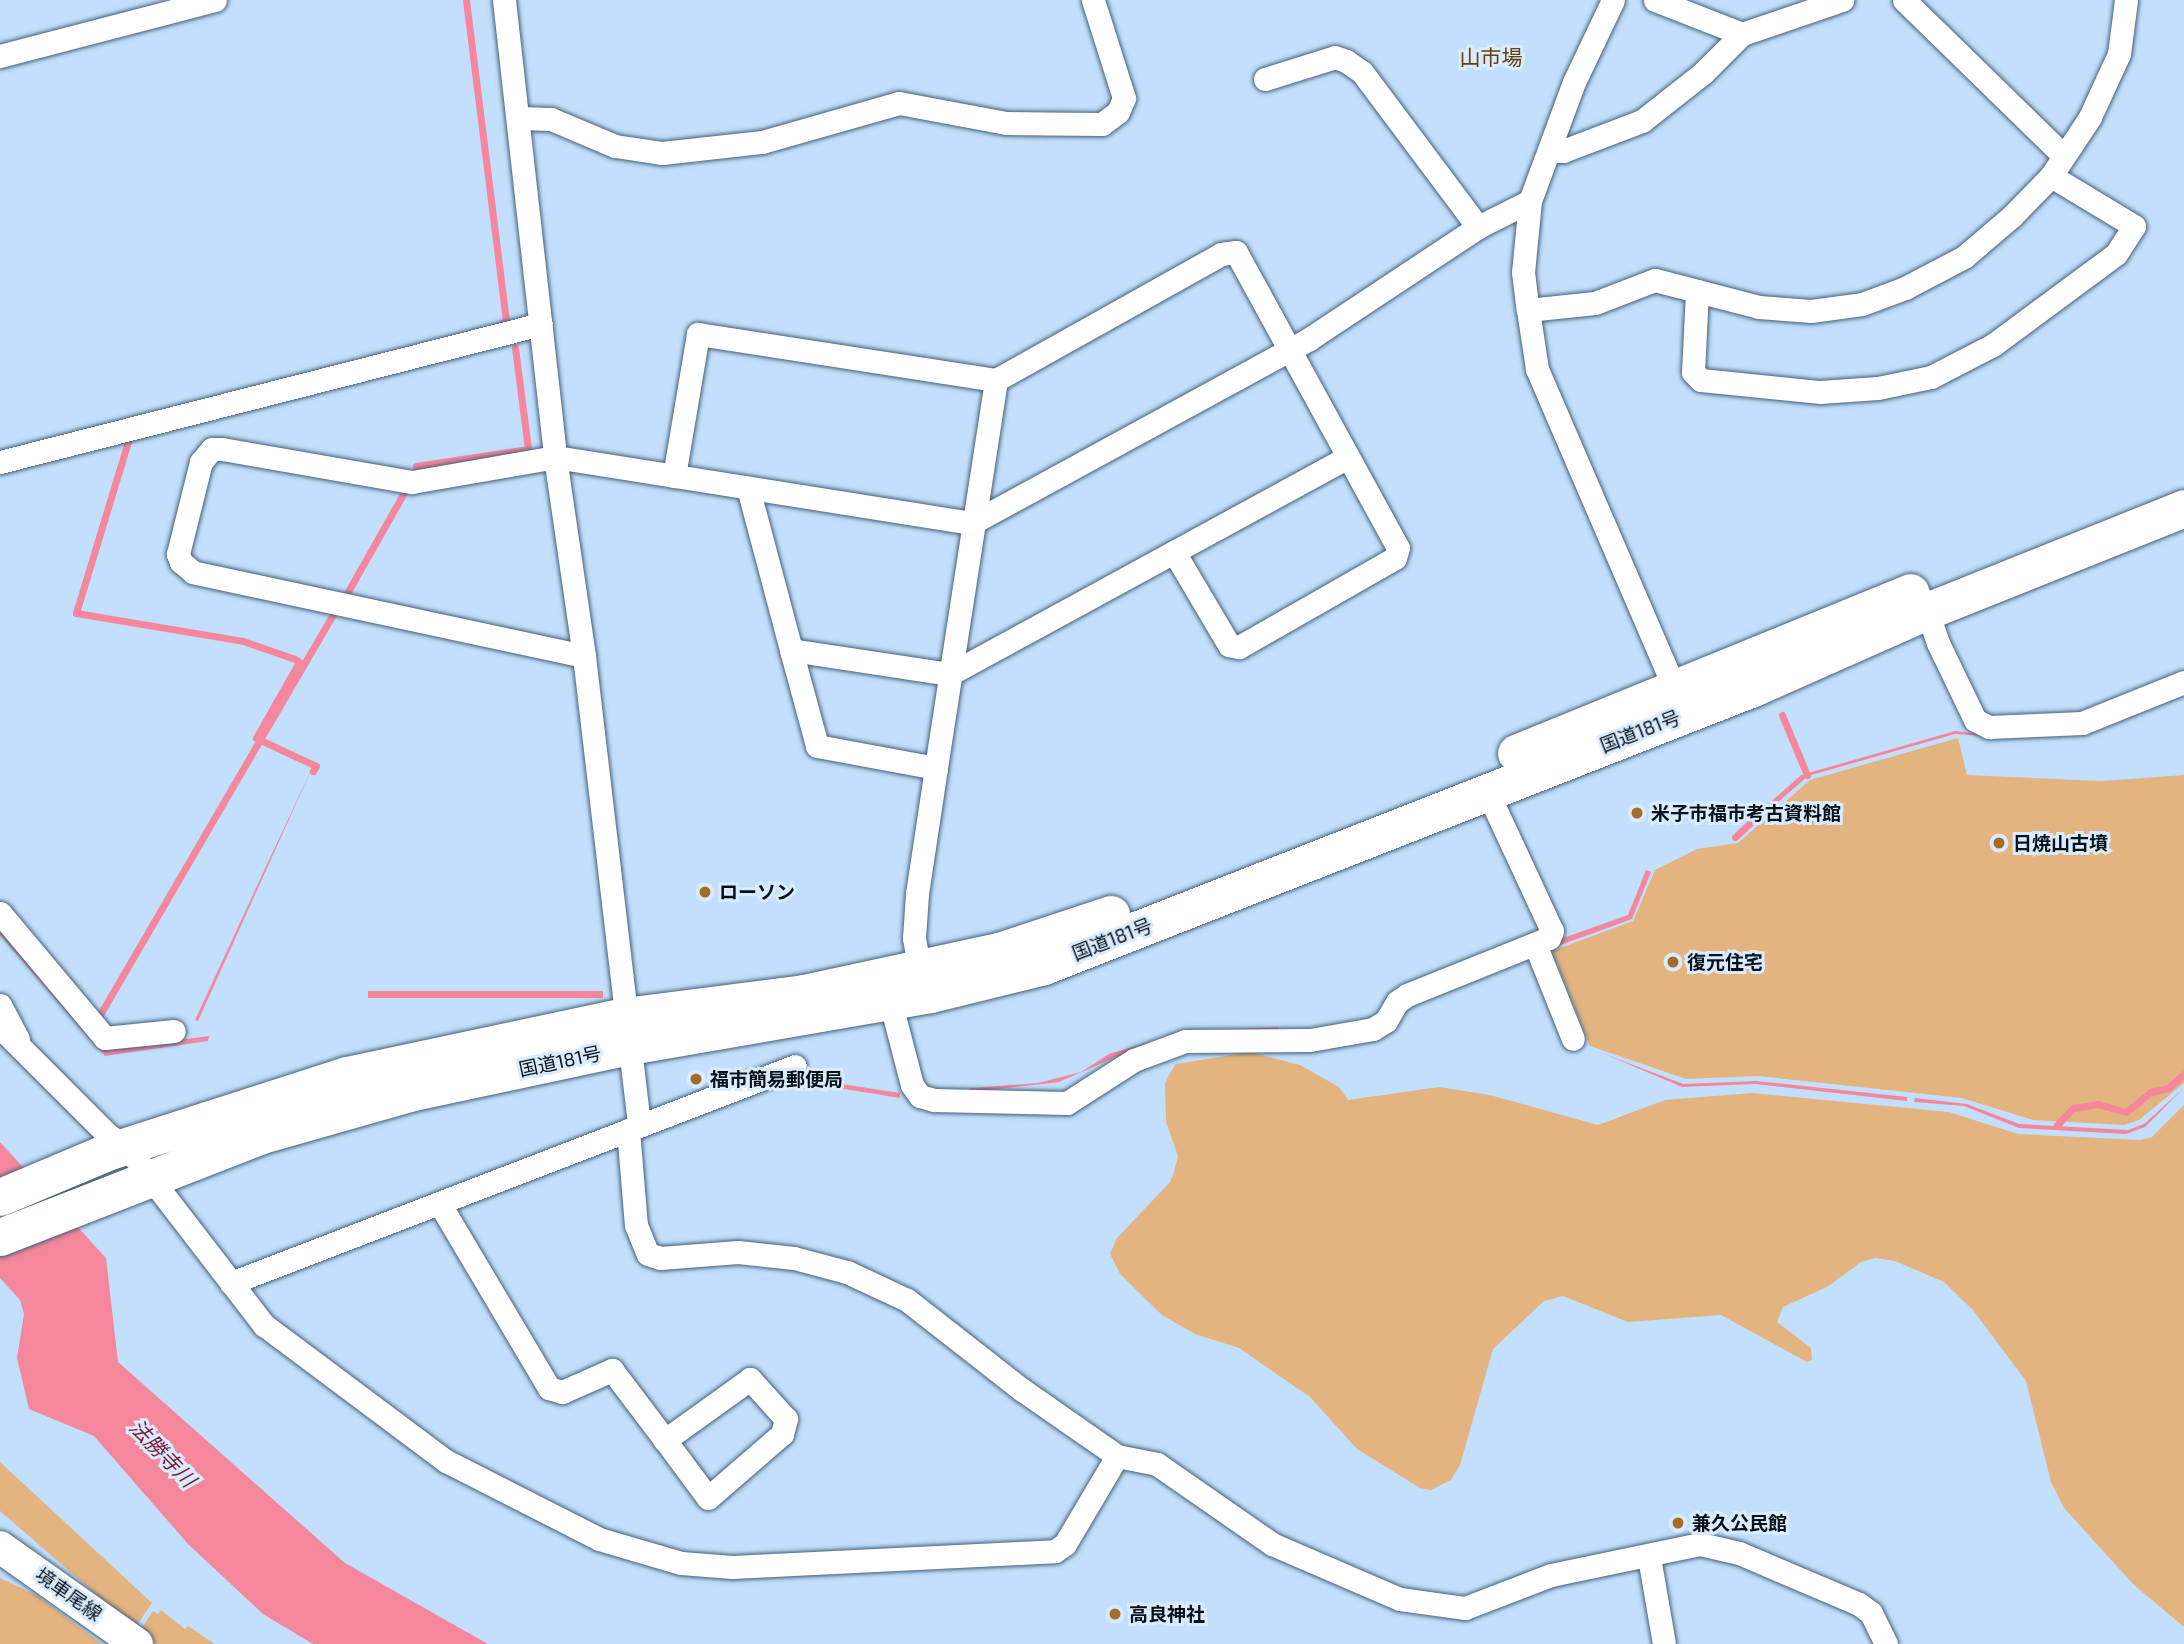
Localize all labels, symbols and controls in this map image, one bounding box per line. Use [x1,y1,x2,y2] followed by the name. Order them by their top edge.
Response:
[1460,44,1522,70] district label: 山市場
[1597,705,1683,757] street label: 国道181号
[1651,802,1841,824] place label: 米子市福市考古資料館
[1629,805,1645,821] marker: 米子市福市考古資料館
[2013,832,2108,854] place label: 日焼山古墳
[1991,835,2007,851] marker: 日焼山古墳
[719,881,795,903] place label: ローソン
[697,884,713,900] marker: ローソン
[1069,913,1155,965] street label: 国道181号
[1687,951,1763,973] place label: 復元住宅
[1665,954,1681,970] marker: 復元住宅
[517,1041,603,1081] street label: 国道181号
[710,1068,843,1090] place label: 福市簡易郵便局
[688,1071,704,1087] marker: 福市簡易郵便局
[125,1414,201,1492] water label: 法勝寺川
[1692,1512,1787,1534] place label: 兼久公民館
[1670,1515,1686,1531] marker: 兼久公民館
[31,1563,107,1625] street label: 境車尾線
[1129,1603,1205,1625] place label: 高良神社
[1107,1606,1123,1622] marker: 高良神社

